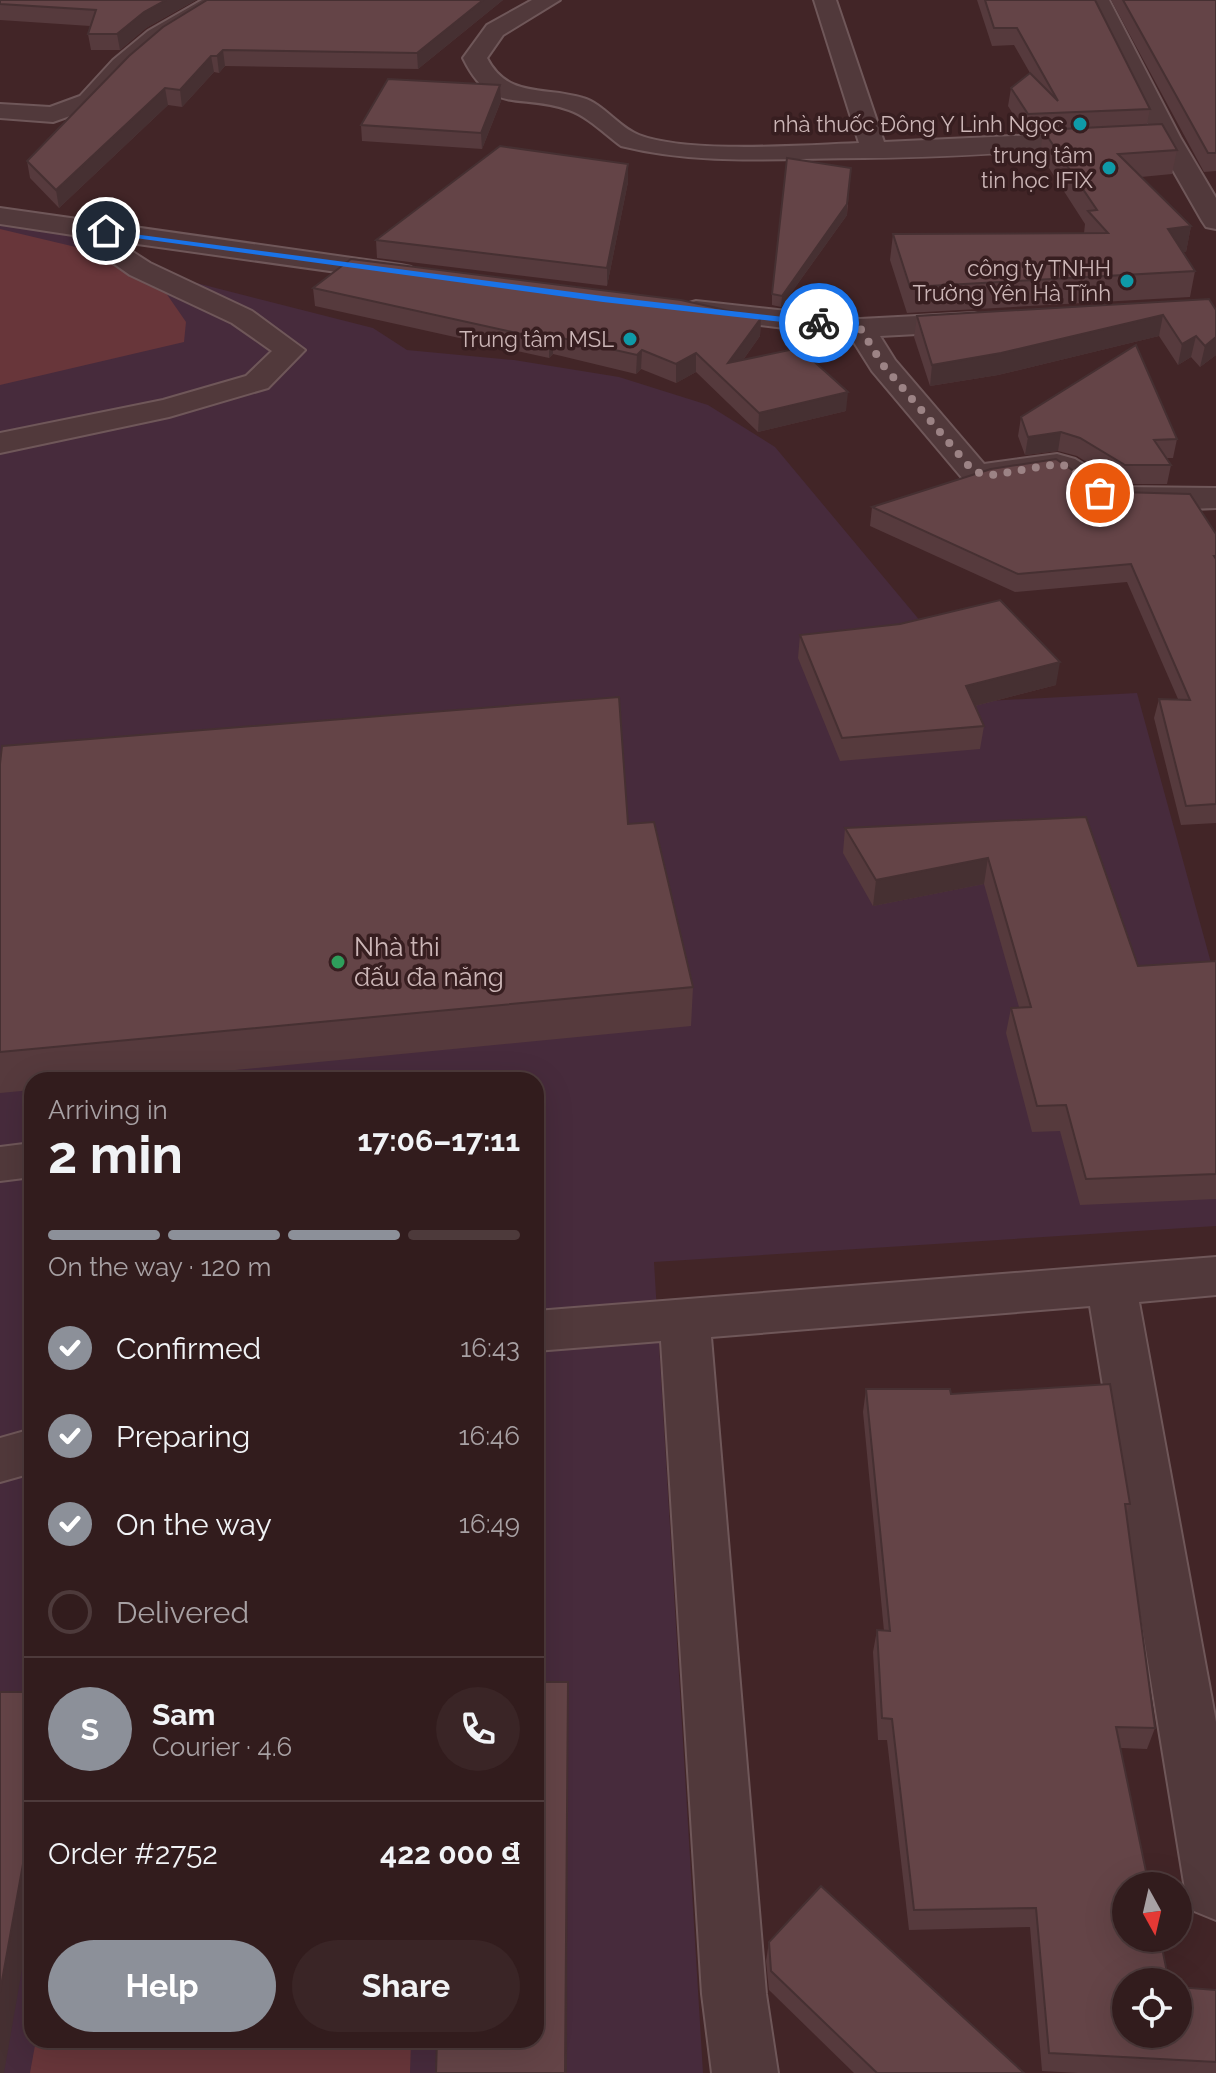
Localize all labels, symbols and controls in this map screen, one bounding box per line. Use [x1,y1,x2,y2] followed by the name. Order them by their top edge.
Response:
[773,111,1064,137] place label: nhà thuốc Đông Y Linh Ngọc
[1071,115,1089,133] marker: nhà thuốc Đông Y Linh Ngọc
[981,142,1093,193] place label: trung tâm tin học IFIX
[1100,159,1118,177] marker: trung tâm tin học IFIX
[72,197,140,265] pin
[84,209,128,253] icon: home
[913,255,1111,306] place label: công ty TNHH Trường Yên Hà Tĩnh
[1118,272,1136,290] marker: công ty TNHH Trường Yên Hà Tĩnh
[779,283,859,363] courier
[797,301,841,345] icon: bike
[459,326,614,352] place label: Trung tâm MSL
[621,330,639,348] marker: Trung tâm MSL
[1066,459,1134,527] pin
[1078,471,1122,515] icon: bag
[354,932,504,992] place label: Nhà thi đấu đa năng
[329,953,347,971] marker: Nhà thi đấu đa năng
[48,1095,168,1125] text: Arriving in
[358,1123,520,1158] text: 17:06–17:11
[48,1124,183,1185] text: 2 min
[48,1252,272,1282] text: On the way · 120 m
[48,1326,92,1370] icon: check
[116,1331,261,1366] text: Confirmed
[460,1333,520,1363] text: 16:43
[48,1414,92,1458] icon: check
[116,1419,250,1454] text: Preparing
[458,1421,520,1451] text: 16:46
[48,1502,92,1546] icon: check
[116,1507,272,1542] text: On the way
[459,1509,520,1539] text: 16:49
[116,1595,249,1630] text: Delivered
[436,1687,520,1771] button: phone
[152,1697,215,1732] text: Sam
[81,1712,99,1747] text: S
[152,1732,292,1762] text: Courier · 4.6
[48,1836,218,1871] text: Order #2752
[380,1836,520,1871] text: 422 000 ₫
[1112,1872,1192,1952] north arrow
[1112,1872,1192,2048] map controls
[48,1940,276,2032] button: Help
[292,1940,520,2032] button: Share
[1112,1968,1192,2048] button: locate

